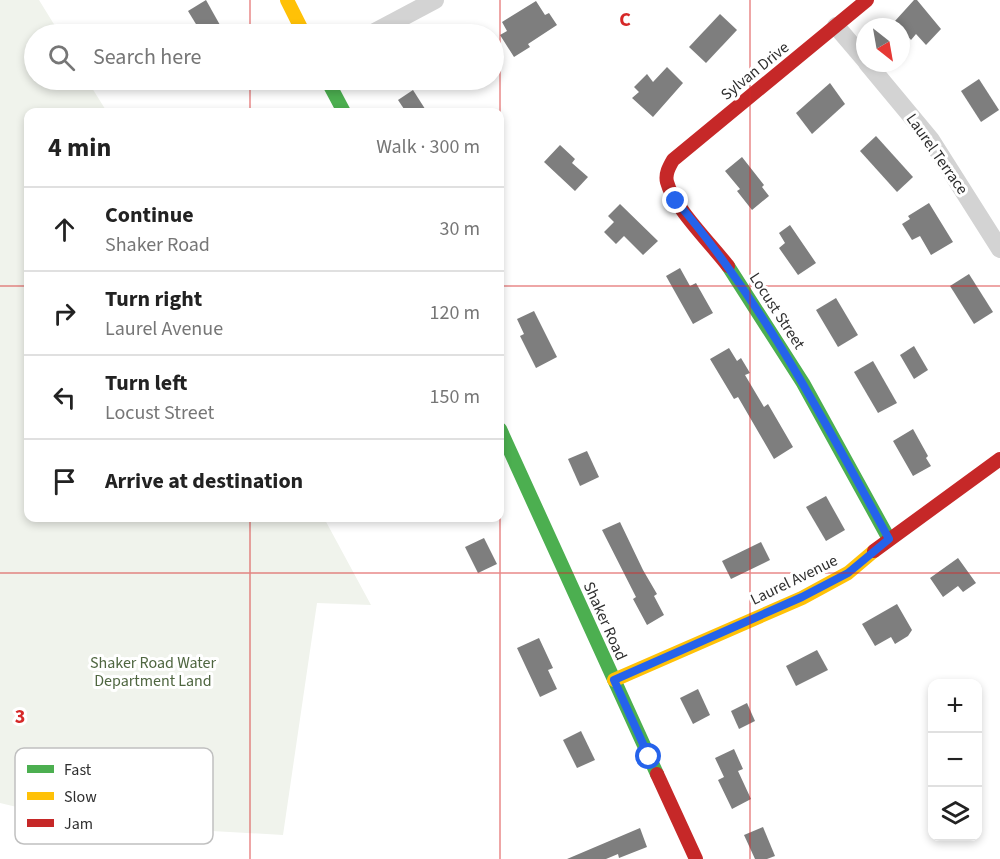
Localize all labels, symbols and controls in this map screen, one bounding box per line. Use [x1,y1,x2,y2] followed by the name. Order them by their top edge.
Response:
[619,6,631,34] text: C
[856,18,910,72] north arrow
[24,24,504,90] search box
[716,37,794,105] street label: Sylvan Drive
[45,41,78,74] icon: search
[93,41,201,73] text: Search here
[901,109,973,199] street label: Laurel Terrace
[48,129,111,166] text: 4 min
[376,133,480,161] text: Walk · 300 m
[662,187,688,213] route end
[105,199,194,231] text: Continue
[48,213,81,246] icon: ahead
[440,215,480,243] text: 30 m
[105,231,210,259] text: Shaker Road
[744,268,810,354] street label: Locust Street
[105,283,202,315] text: Turn right
[48,297,81,330] icon: right
[430,299,480,327] text: 120 m
[105,315,223,343] text: Laurel Avenue
[105,367,187,399] text: Turn left
[48,381,81,414] icon: left
[430,383,480,411] text: 150 m
[105,399,214,427] text: Locust Street
[48,465,81,498] icon: arrive
[105,465,303,497] text: Arrive at destination
[747,549,841,611] street label: Laurel Avenue
[578,578,632,664] street label: Shaker Road
[90,652,216,692] park label: Shaker Road Water Department Land
[928,679,982,841] map controls
[928,679,982,733] button: +
[15,703,25,731] text: 3
[928,733,982,787] button: −
[635,743,661,769] route start
[15,748,213,844] legend
[64,759,92,781] text: Fast
[64,786,97,808] text: Slow
[928,787,982,841] button: layers
[64,813,93,835] text: Jam

